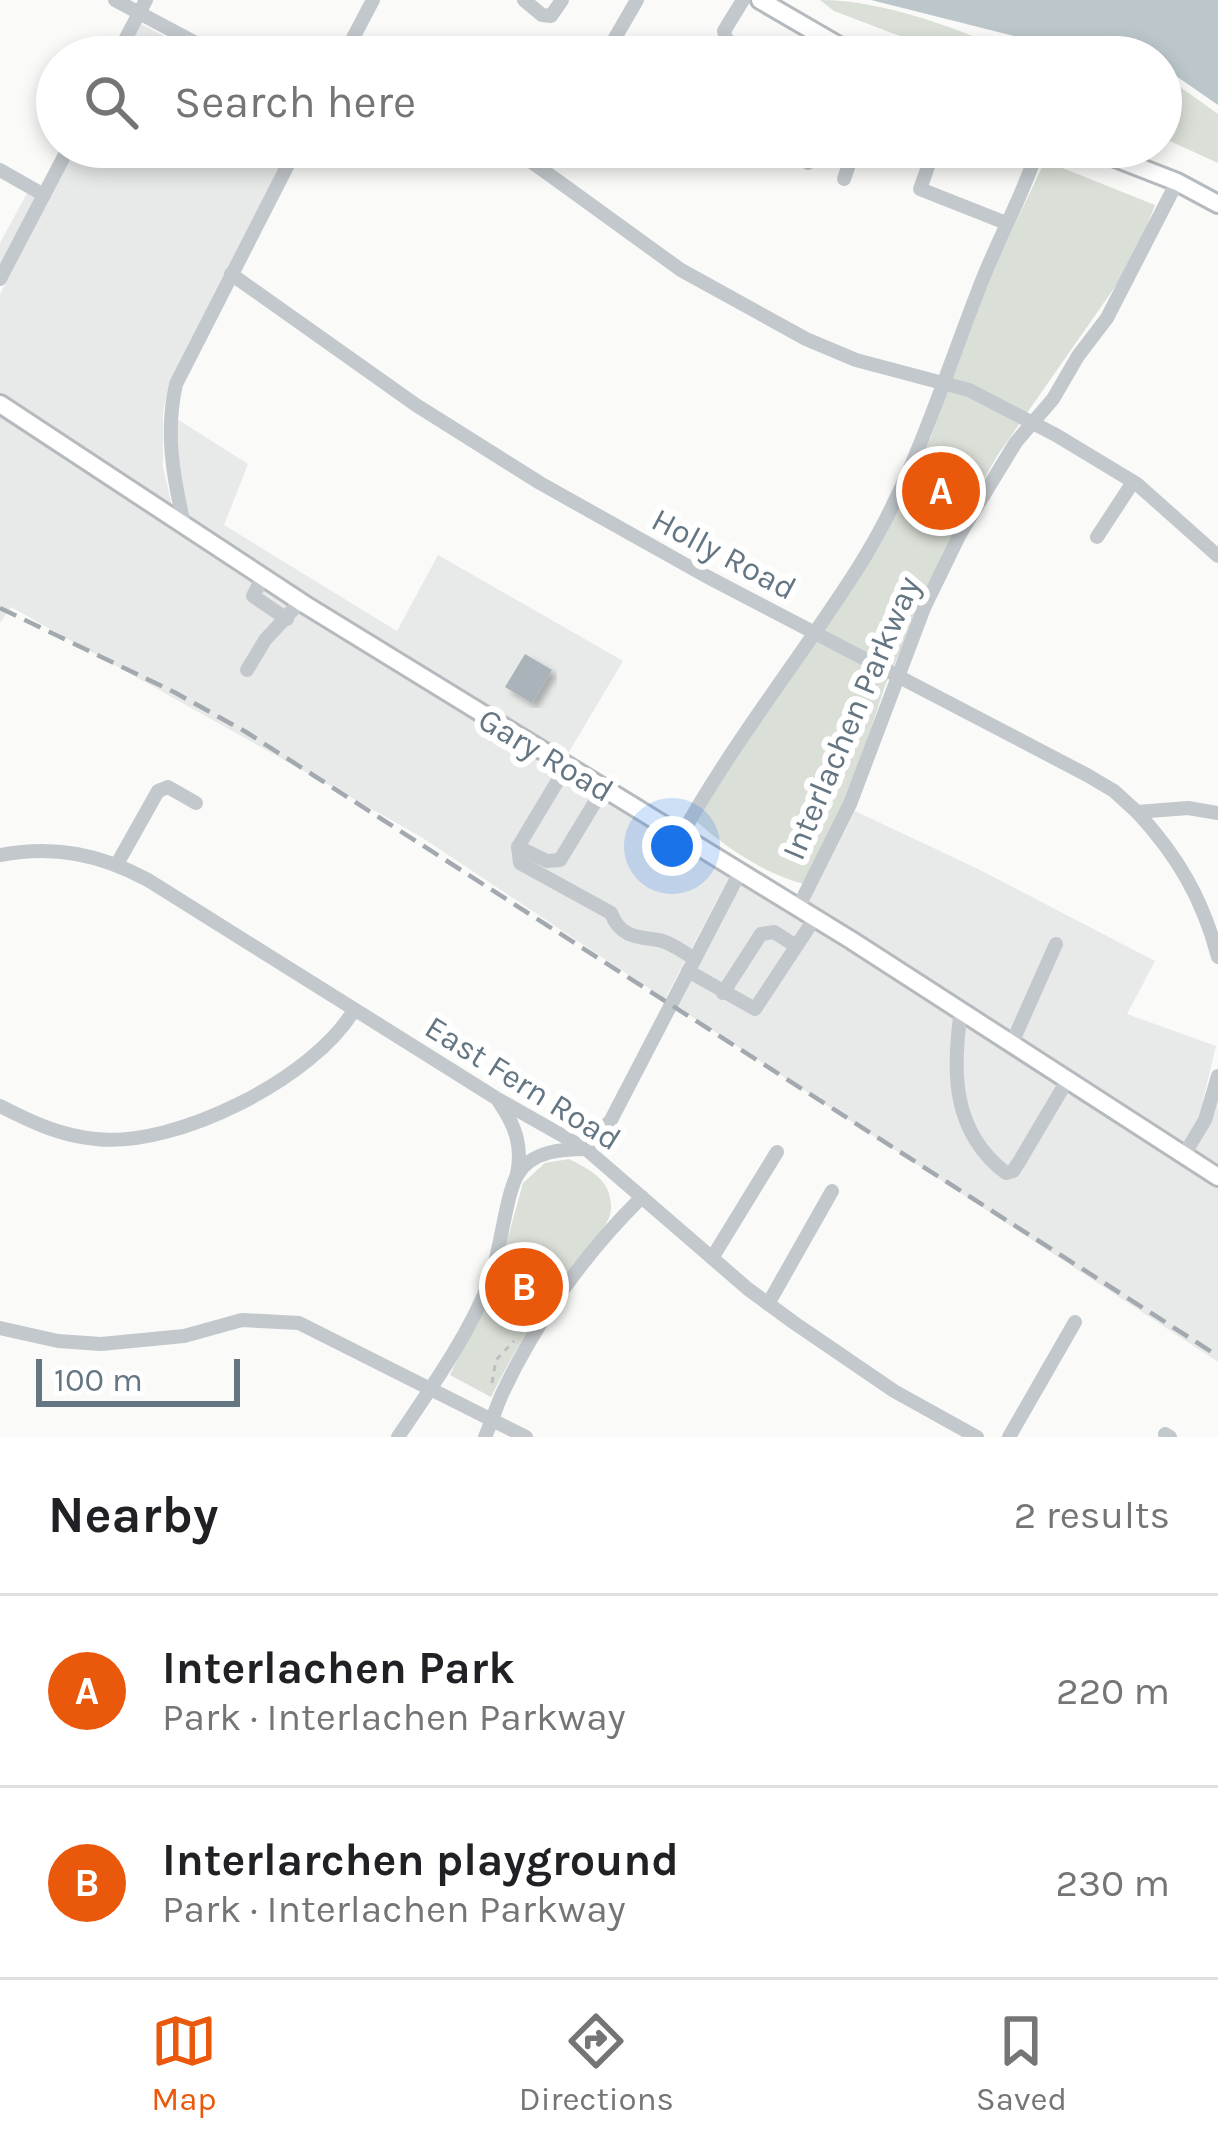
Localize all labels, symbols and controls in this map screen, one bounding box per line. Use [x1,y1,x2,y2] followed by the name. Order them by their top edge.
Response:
[36,36,1182,168] search box
[78,69,144,135] icon: search
[174,76,416,128] text: Search here
[902,446,980,536] pin: A
[645,500,803,608] street label: Holly Road
[774,571,928,865] street label: Interlachen Parkway
[472,700,620,810] street label: Gary Road
[642,816,702,876] your location
[418,1008,628,1158] street label: East Fern Road
[485,1242,563,1332] pin: B
[36,1353,240,1406] scale bar
[54,1361,143,1399] text: 100 m
[48,1485,218,1545] text: Nearby
[1014,1492,1170,1538] text: 2 results
[162,1642,515,1694] text: Interlachen Park
[75,1668,99,1714] text: A
[1056,1668,1170,1714] text: 220 m
[162,1694,626,1740] text: Park · Interlachen Parkway
[162,1834,679,1886] text: Interlarchen playground
[74,1860,100,1906] text: B
[1055,1860,1170,1906] text: 230 m
[162,1886,626,1932] text: Park · Interlachen Parkway
[151,2008,217,2118] tab: Map
[519,2008,674,2118] tab: Directions
[976,2008,1067,2118] tab: Saved

